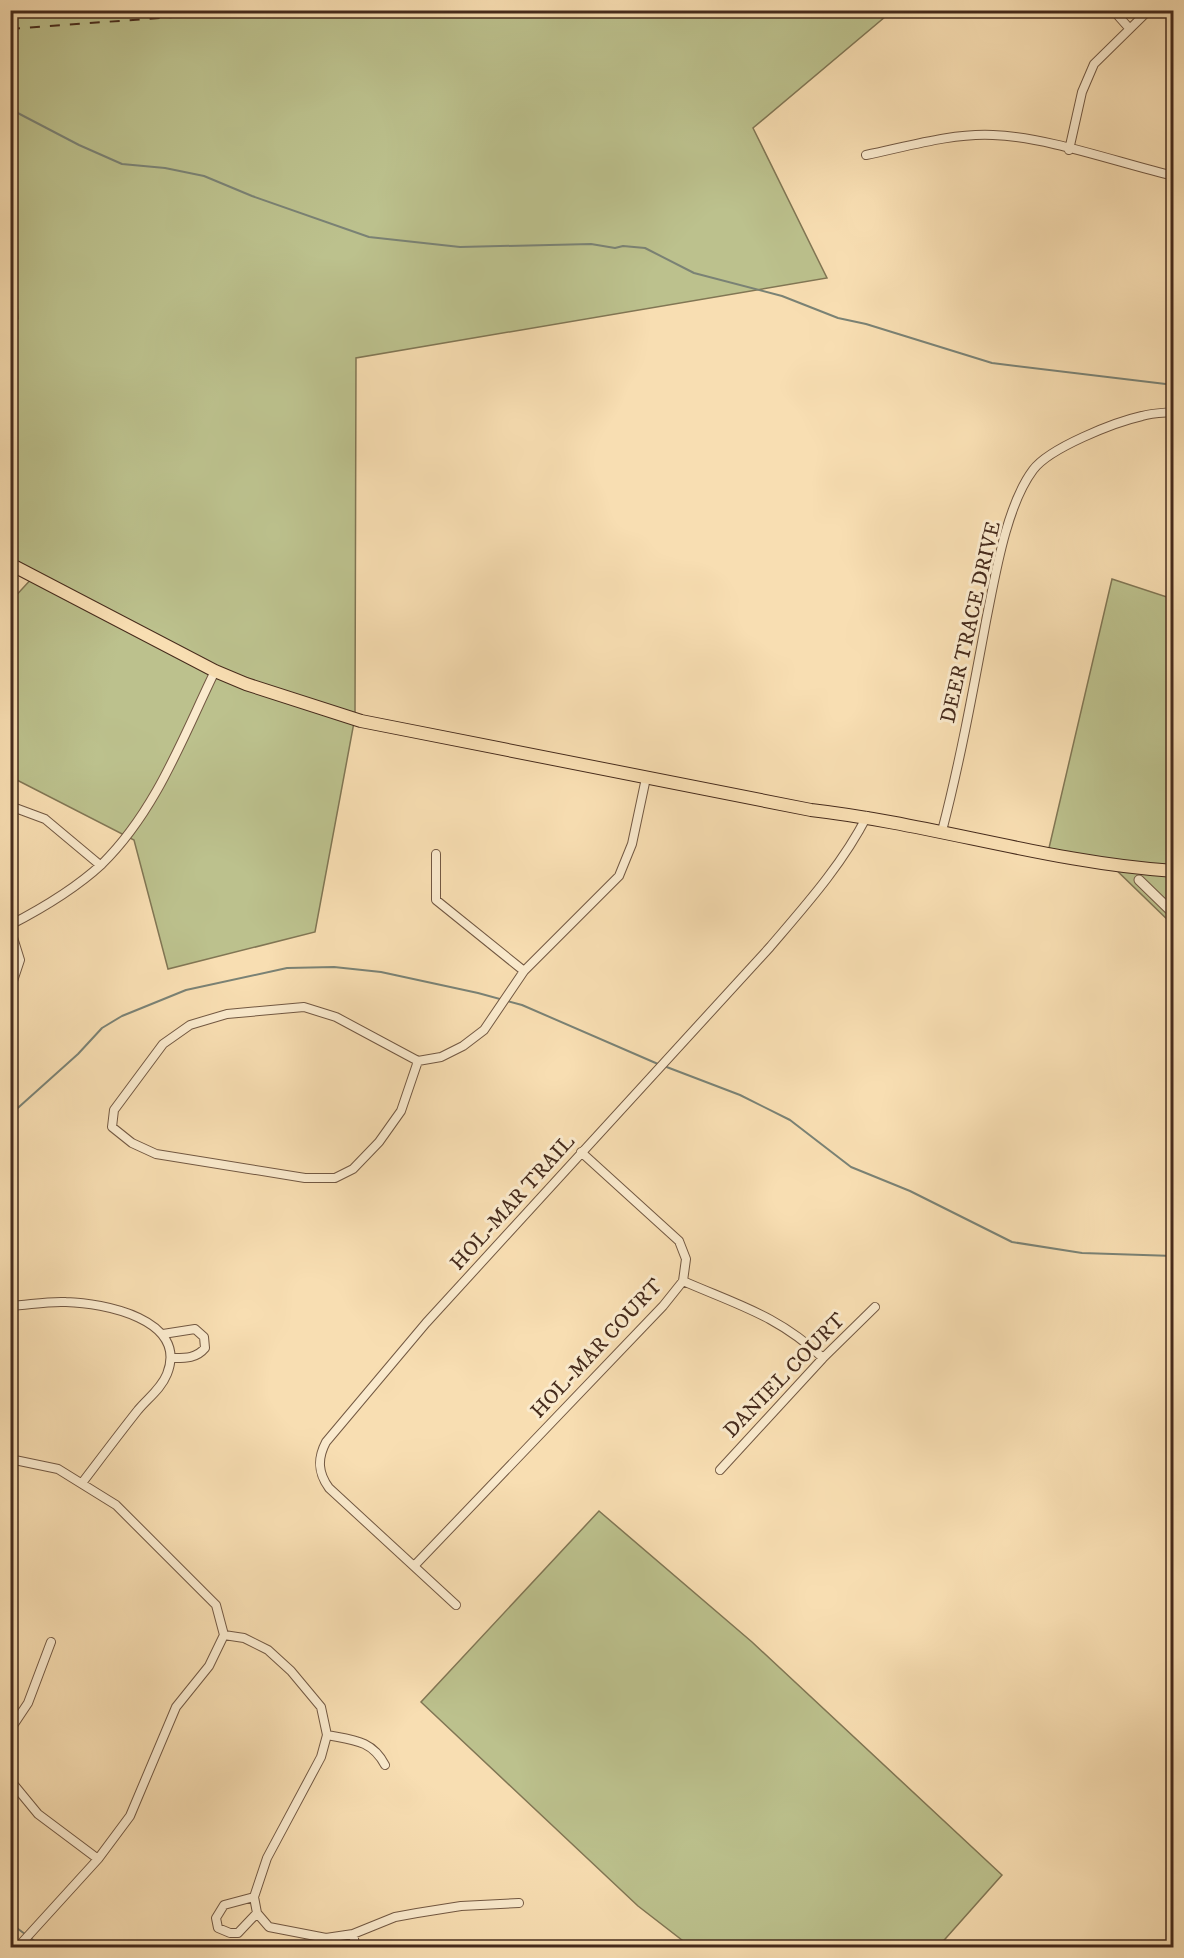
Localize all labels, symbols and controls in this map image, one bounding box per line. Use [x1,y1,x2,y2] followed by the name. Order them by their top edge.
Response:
[935,519,1007,726] street label: DEER TRACE DRIVE
[445,1129,581,1276] street label: HOL-MAR TRAIL
[525,1273,668,1424] street label: HOL-MAR COURT
[718,1308,851,1444] street label: DANIEL COURT

